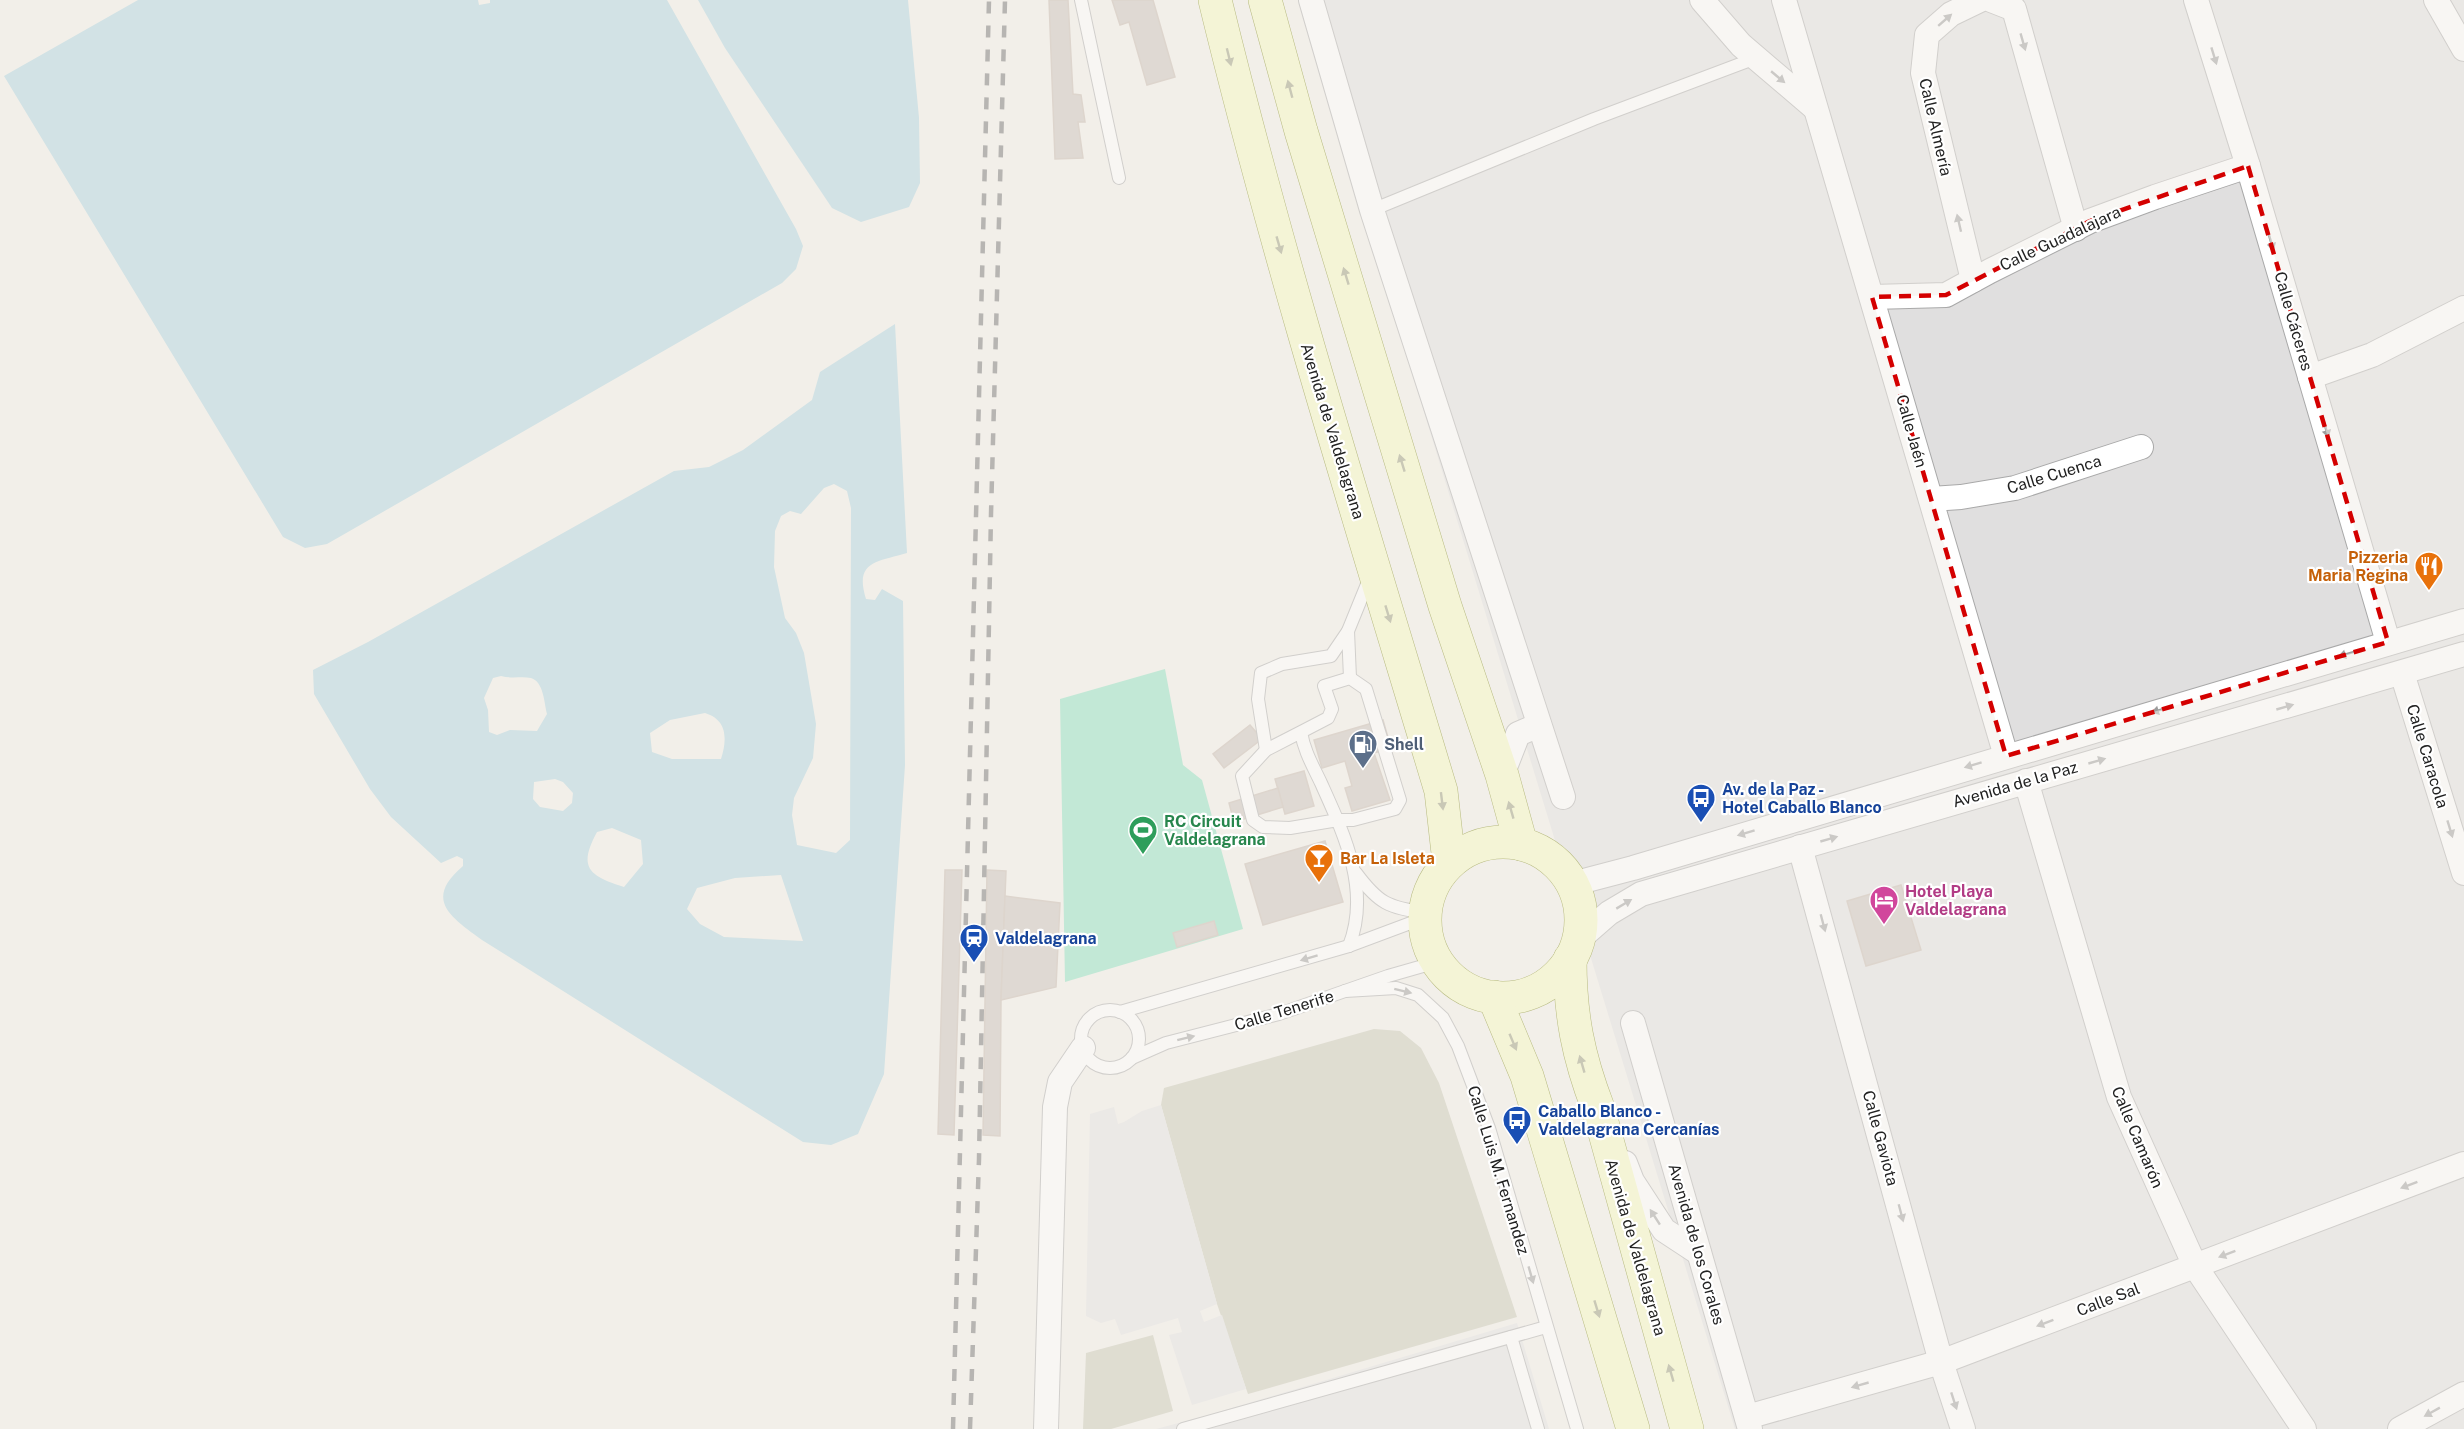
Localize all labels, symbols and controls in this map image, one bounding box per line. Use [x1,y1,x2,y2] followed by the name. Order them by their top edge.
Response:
[1937,14,1952,27] one-way arrow
[2019,33,2029,51] one-way arrow
[2209,47,2219,65] one-way arrow
[1225,48,1235,66] one-way arrow
[1770,70,1786,83] one-way arrow
[1915,76,1956,178] street label: Calle Almería
[1284,80,1294,98] one-way arrow
[1997,202,2124,275] street label: Calle Guadalajara
[1954,214,1963,233] one-way arrow
[2267,233,2276,251] one-way arrow
[1275,236,1284,254] one-way arrow
[1341,267,1350,285] one-way arrow
[2270,269,2317,373] street label: Calle Cáceres
[1297,341,1368,521] street label: Avenida de Valdelagrana
[1892,392,1931,470] street label: Calle Jaén
[2322,420,2331,438] one-way arrow
[2005,451,2104,498] street label: Calle Cuenca
[1397,454,1406,472] one-way arrow
[2308,548,2408,585] place label: Pizzeria Maria Regina
[2413,550,2445,592] restaurant icon: Pizzeria Maria Regina
[1384,605,1393,623] one-way arrow
[2338,650,2356,659] one-way arrow
[2276,702,2294,711] one-way arrow
[2403,702,2452,810] street label: Calle Caracola
[2151,706,2169,715] one-way arrow
[1347,728,1379,770] fuel station icon: Shell
[1384,735,1424,754] place label: Shell
[2088,755,2106,765] one-way arrow
[1950,757,2080,811] street label: Avenida de la Paz
[1964,761,1982,770] one-way arrow
[1722,780,1882,817] place label: Av. de la Paz - Hotel Caballo Blanco
[1685,782,1717,824] bus stop icon: Av. de la Paz - Hotel Caballo Blanco
[1437,791,1447,810] one-way arrow
[1506,801,1515,819] one-way arrow
[1164,812,1266,849] place label: RC Circuit Valdelagrana
[1127,814,1159,856] sports icon: RC Circuit Valdelagrana
[2446,820,2455,838] one-way arrow
[1737,829,1755,838] one-way arrow
[1820,834,1838,843] one-way arrow
[1303,842,1335,884] bar icon: Bar La Isleta
[1340,849,1435,868] place label: Bar La Isleta
[1905,882,2007,919] place label: Hotel Playa Valdelagrana
[1868,884,1900,926] hotel icon: Hotel Playa Valdelagrana
[1616,899,1632,910] one-way arrow
[1818,914,1828,933] one-way arrow
[958,922,990,964] station icon: Valdelagrana
[995,929,1097,948] place label: Valdelagrana
[1300,954,1318,963] one-way arrow
[1232,986,1336,1035] street label: Calle Tenerife
[1394,986,1413,996] one-way arrow
[1178,1033,1196,1042] one-way arrow
[1509,1033,1518,1051] one-way arrow
[1577,1055,1586,1073] one-way arrow
[1464,1083,1533,1257] street label: Calle Luis M. Fernandez
[2108,1084,2167,1191] street label: Calle Camarón
[1859,1088,1902,1188] street label: Calle Gaviota
[1538,1102,1719,1139] place label: Caballo Blanco - Valdelagrana Cercanías
[1501,1104,1533,1146] bus stop icon: Caballo Blanco - Valdelagrana Cercanías
[1601,1157,1670,1338] street label: Avenida de Valdelagrana
[1664,1161,1729,1327] street label: Avenida de los Corales
[2400,1181,2418,1190] one-way arrow
[1897,1204,1906,1222] one-way arrow
[1650,1209,1661,1225] one-way arrow
[2218,1250,2236,1259] one-way arrow
[1527,1266,1536,1284] one-way arrow
[2074,1279,2143,1320] street label: Calle Sal
[1593,1300,1602,1318] one-way arrow
[2035,1318,2053,1328] one-way arrow
[1666,1364,1675,1382] one-way arrow
[1851,1381,1869,1390] one-way arrow
[1949,1392,1959,1410] one-way arrow
[2423,1407,2440,1417] one-way arrow

